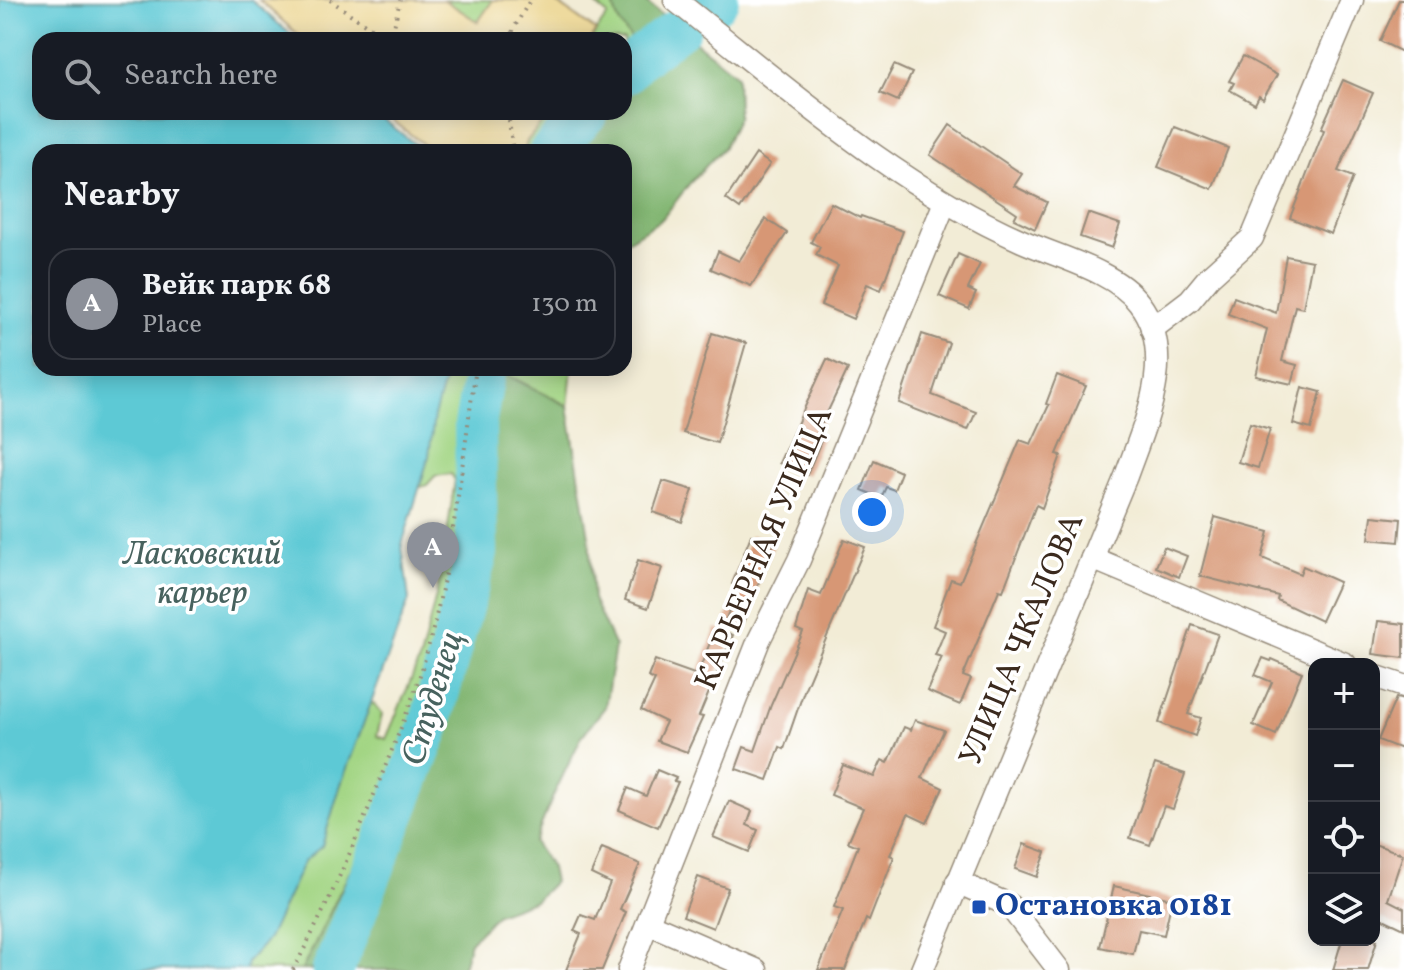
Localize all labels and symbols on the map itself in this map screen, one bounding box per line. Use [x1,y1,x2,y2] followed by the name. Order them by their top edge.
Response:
[685,400,845,698] street label: КАРЬЕРНАЯ УЛИЦА
[852,492,892,532] your location
[950,507,1096,773] street label: УЛИЦА ЧКАЛОВА
[407,522,459,588] pin: A
[121,532,281,618] water label: Ласковский карьер
[391,626,477,772] water label: Студенец
[995,885,1232,929] place label: Остановка 0181
[970,898,988,916] marker: Остановка 0181

